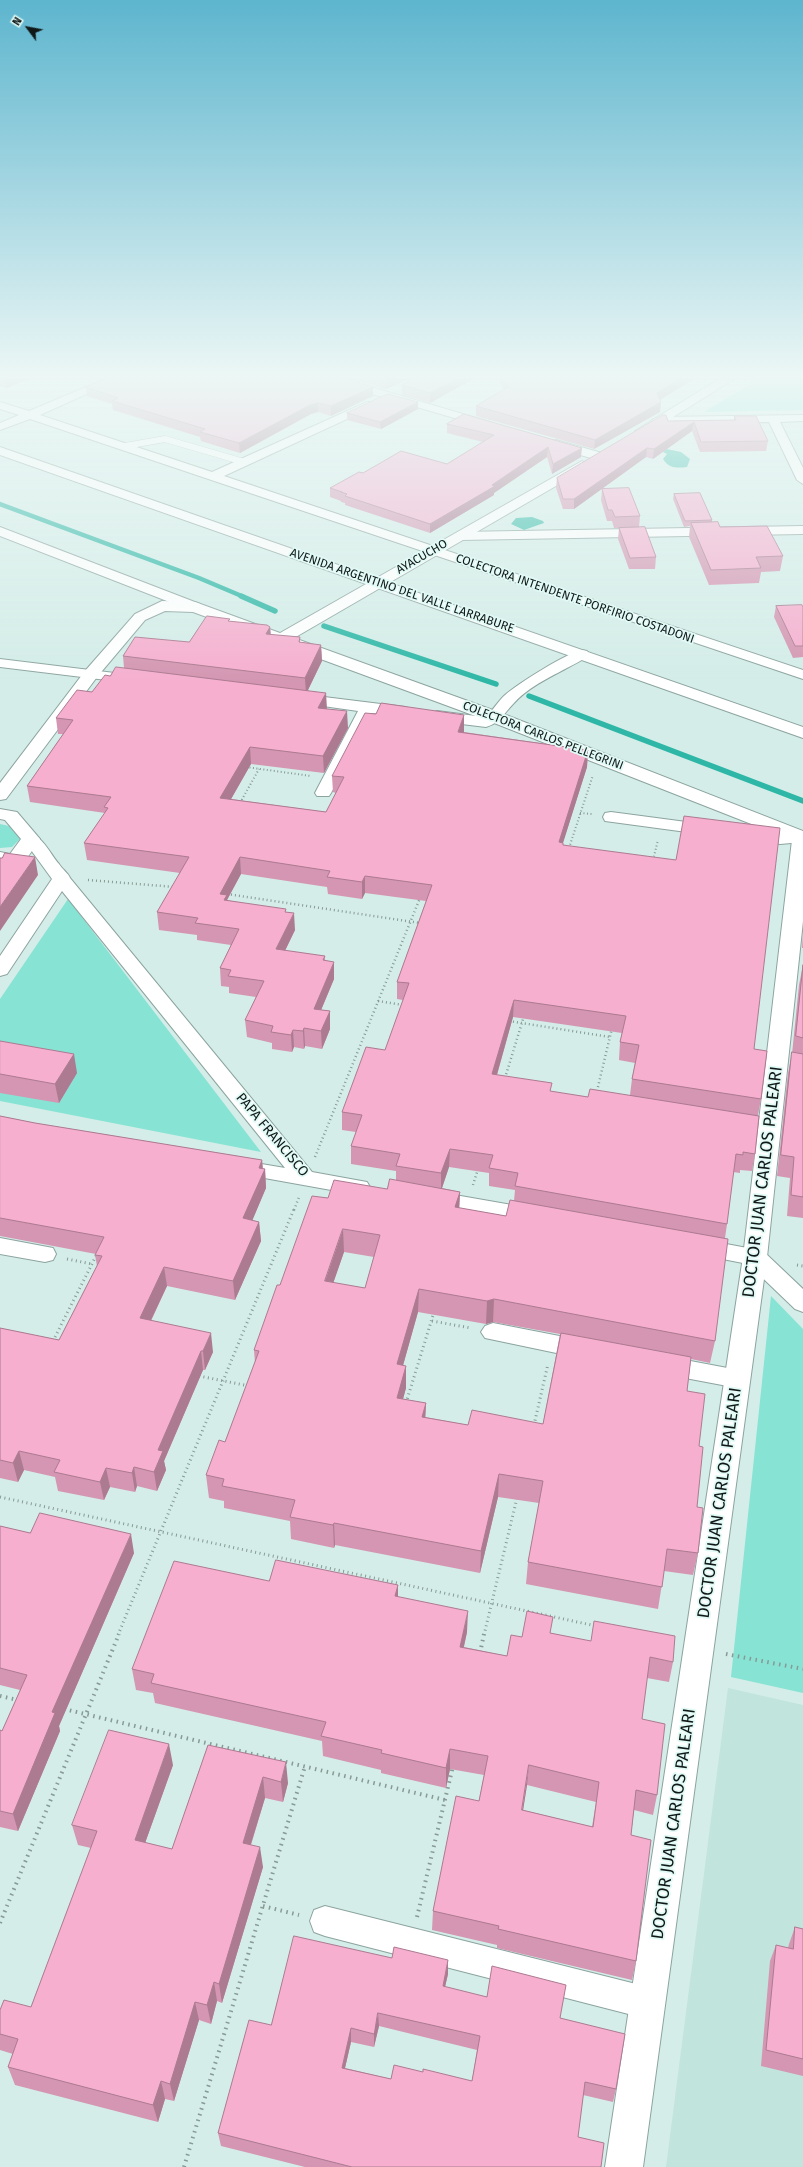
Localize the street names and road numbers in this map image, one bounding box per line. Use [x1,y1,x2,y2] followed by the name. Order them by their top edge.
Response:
[394,537,450,577] street label: AYACUCHO
[288,546,516,636] street label: AVENIDA ARGENTINO DEL VALLE LARRABURE
[454,551,696,647] street label: COLECTORA INTENDENTE PORFIRIO COSTADONI
[461,699,625,773] street label: COLECTORA CARLOS PELLEGRINI
[739,1065,787,1299] street label: DOCTOR JUAN CARLOS PALEARI
[232,1090,312,1180] street label: PAPA FRANCISCO
[694,1386,746,1620] street label: DOCTOR JUAN CARLOS PALEARI
[648,1707,700,1941] street label: DOCTOR JUAN CARLOS PALEARI

